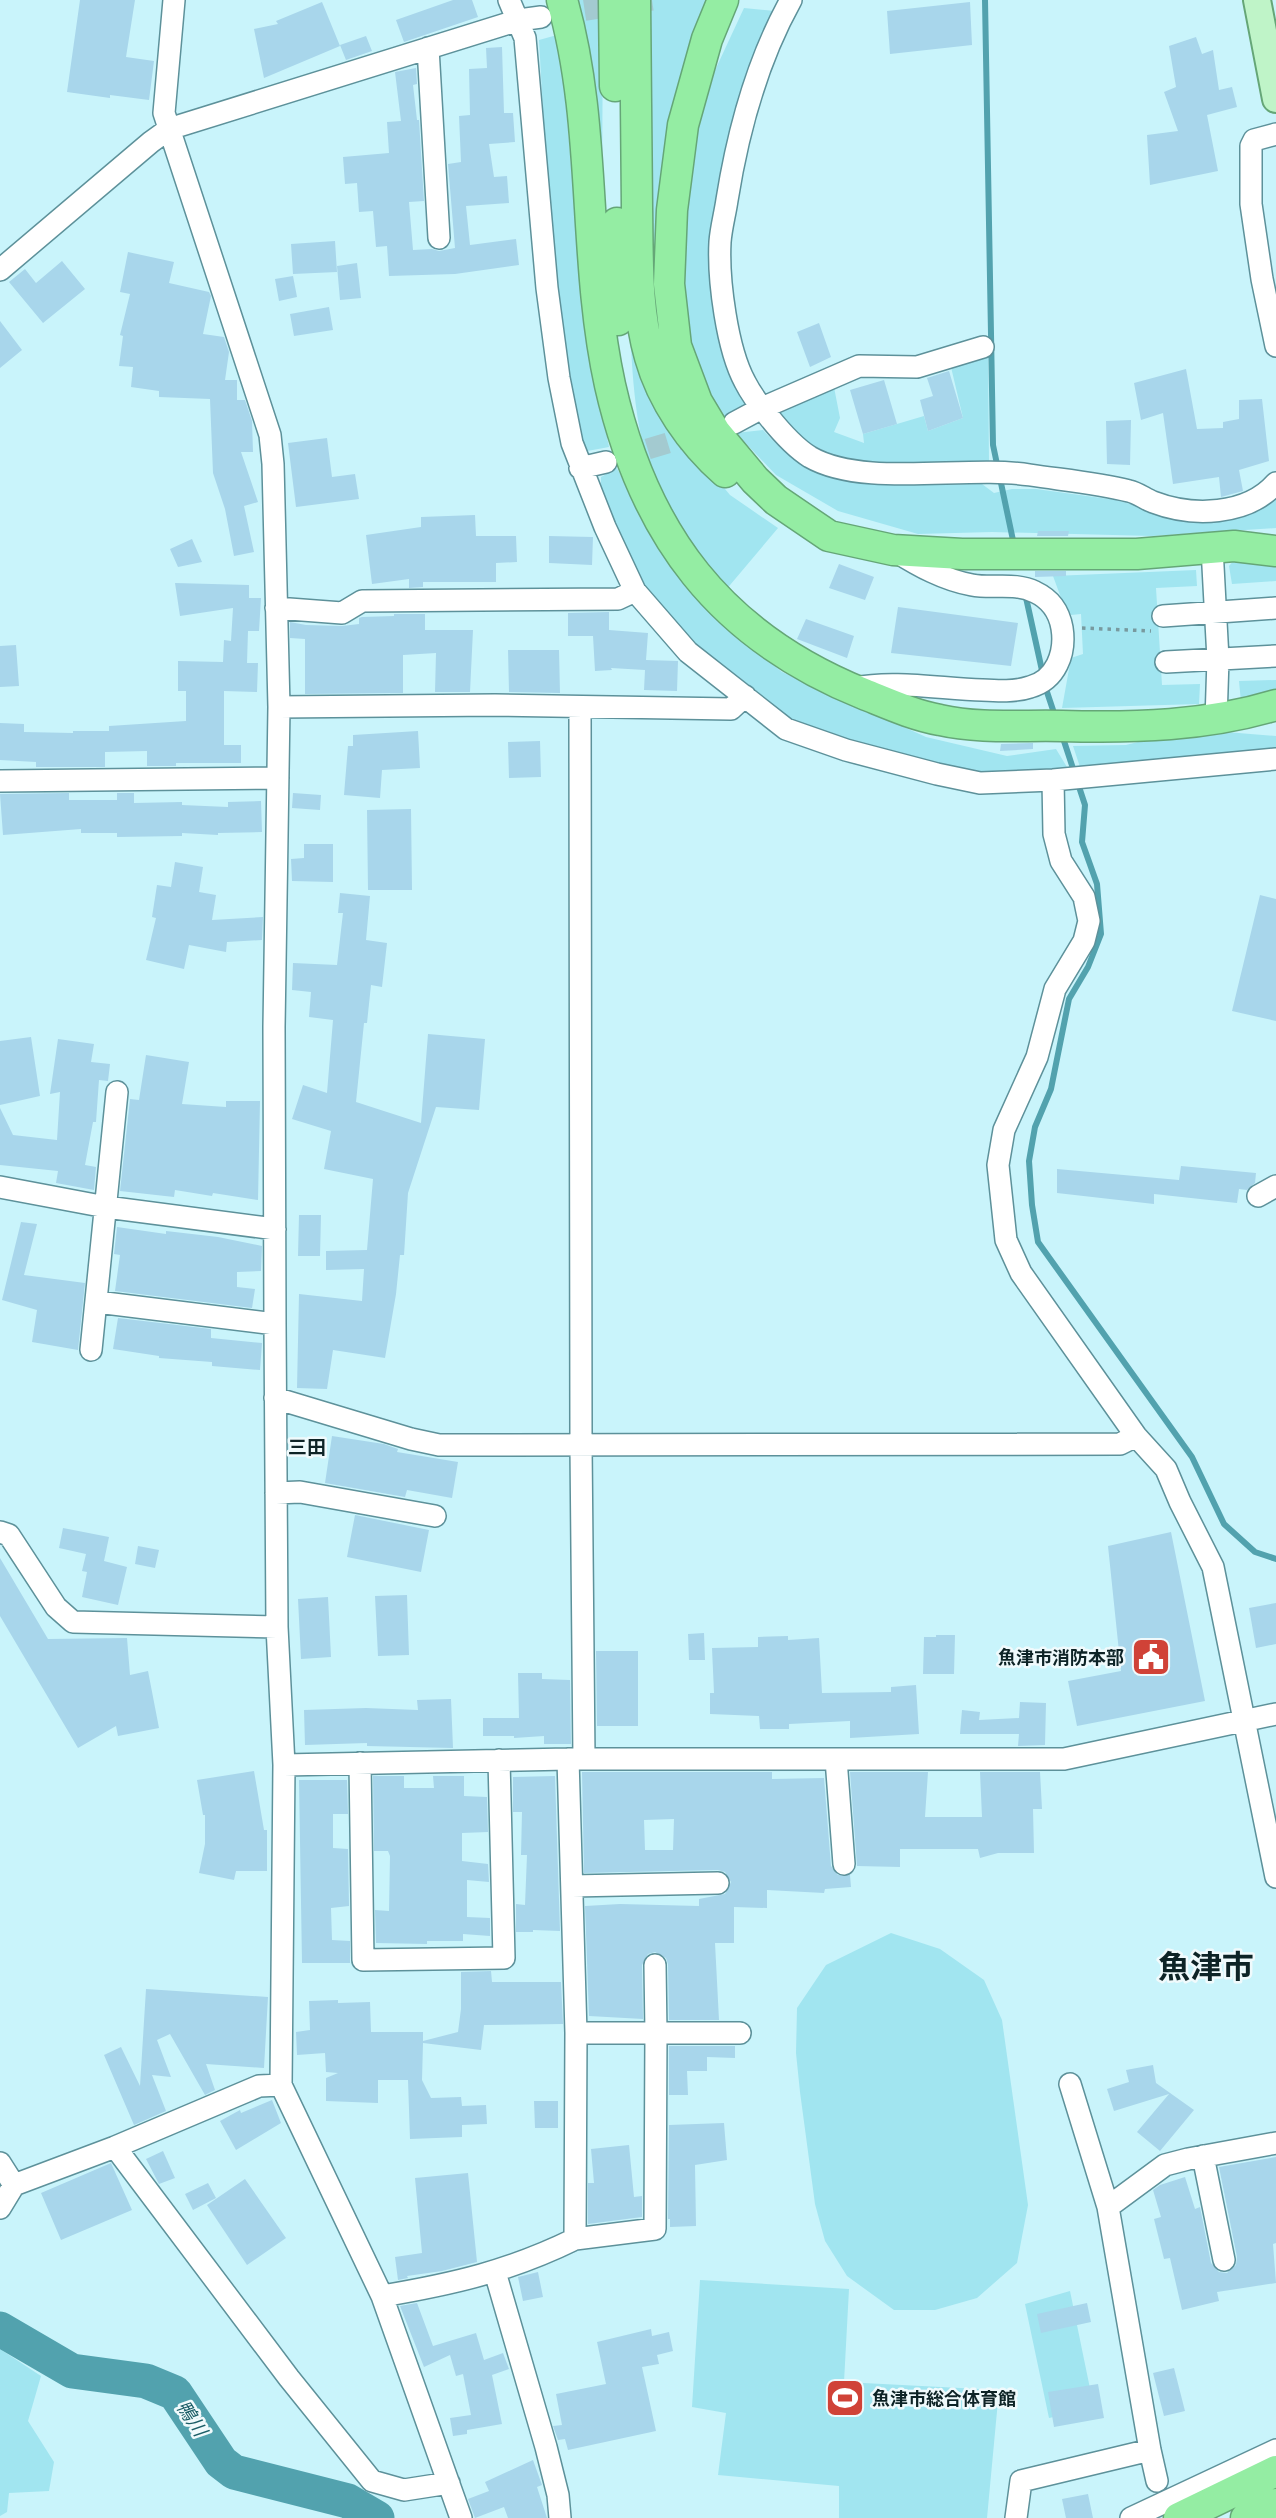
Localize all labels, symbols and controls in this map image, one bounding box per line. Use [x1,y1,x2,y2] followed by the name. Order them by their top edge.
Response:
[288,1434,326,1460] district label: 三田
[1130,1636,1172,1678] public building icon: 魚津市消防本部
[998,1645,1124,1669] place label: 魚津市消防本部
[1158,1944,1254,1988] district label: 魚津市
[824,2377,866,2419] sports icon: 魚津市総合体育館
[872,2386,1016,2410] place label: 魚津市総合体育館
[171,2395,214,2443] water label: 鴨川

